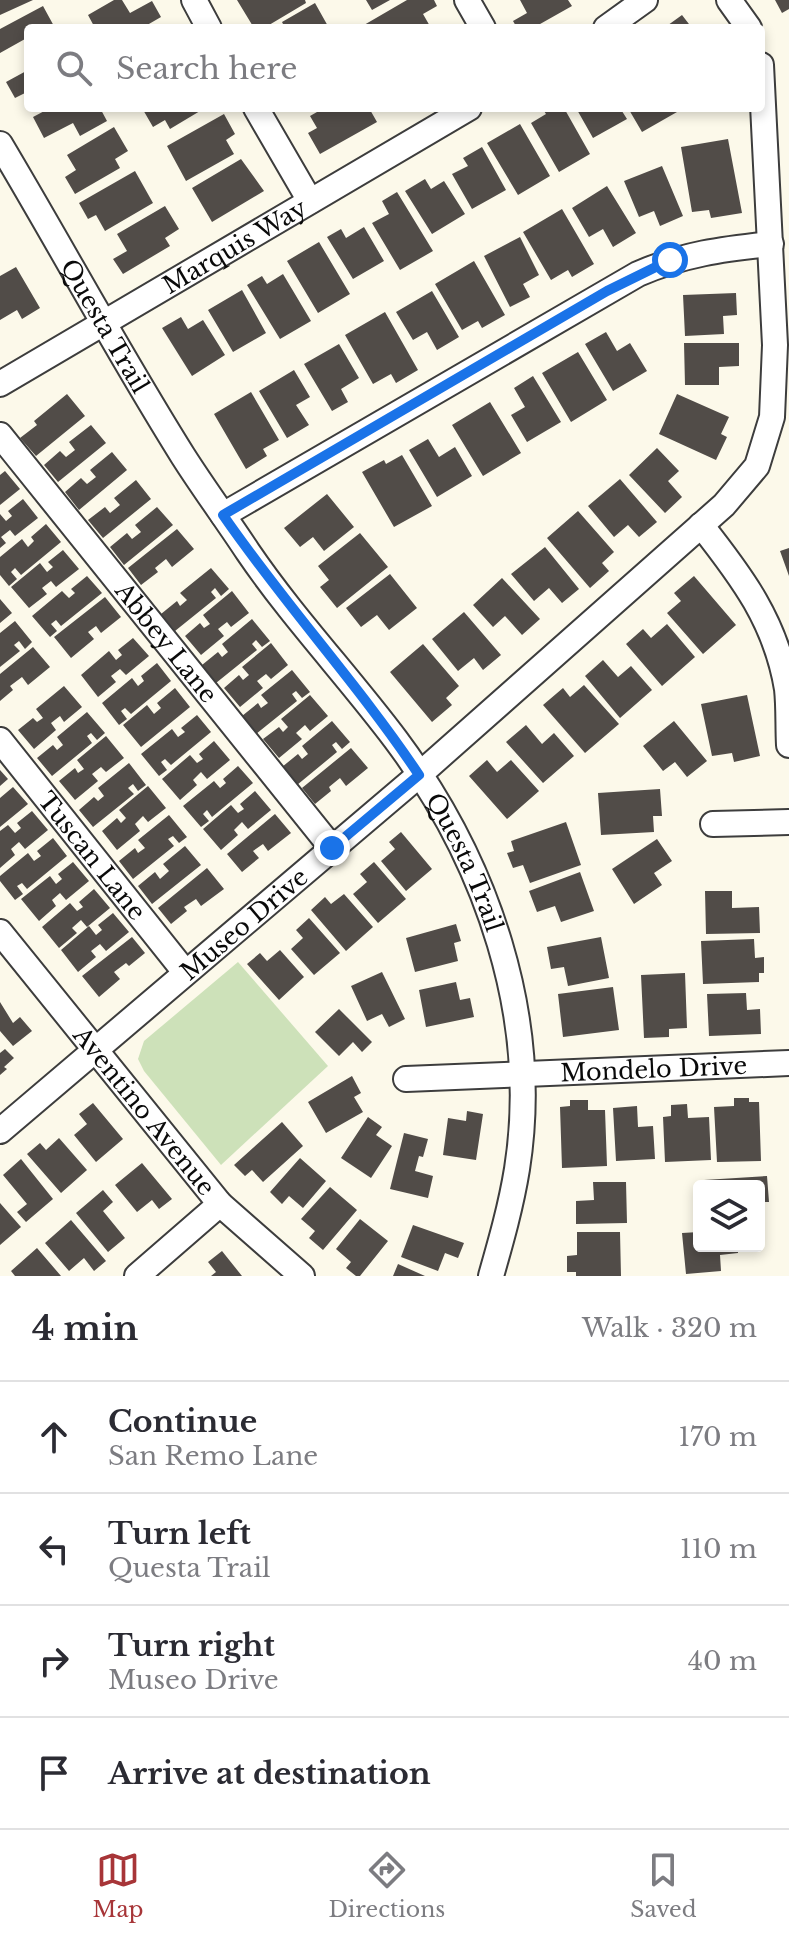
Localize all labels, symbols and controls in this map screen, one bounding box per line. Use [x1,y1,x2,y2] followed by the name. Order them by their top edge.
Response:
[24,24,765,112] search box
[52,46,96,90] icon: search
[116,50,297,87] text: Search here
[157,192,312,300] street label: Marquis Way
[652,242,688,278] route start
[55,253,156,398] street label: Questa Trail
[109,576,224,708] street label: Abbey Lane
[32,786,152,926] street label: Tuscan Lane
[420,787,510,935] street label: Questa Trail
[314,830,350,866] route end
[174,862,313,986] street label: Museo Drive
[67,1020,221,1201] street label: Aventino Avenue
[560,1050,748,1087] street label: Mondelo Drive
[693,1180,765,1252] map controls
[693,1180,765,1252] button: layers
[32,1307,138,1349] text: 4 min
[582,1312,757,1344] text: Walk · 320 m
[108,1403,257,1440] text: Continue
[32,1415,76,1459] icon: ahead
[678,1421,757,1453] text: 170 m
[108,1440,318,1472] text: San Remo Lane
[108,1515,251,1552] text: Turn left
[32,1527,76,1571] icon: left
[680,1533,757,1565] text: 110 m
[108,1552,271,1584] text: Questa Trail
[108,1627,275,1664] text: Turn right
[32,1639,76,1683] icon: right
[688,1645,757,1677] text: 40 m
[108,1664,279,1696] text: Museo Drive
[32,1751,76,1795] icon: arrive
[108,1755,431,1792] text: Arrive at destination
[92,1848,144,1923] tab: Map
[328,1848,445,1923] tab: Directions
[630,1848,697,1923] tab: Saved

